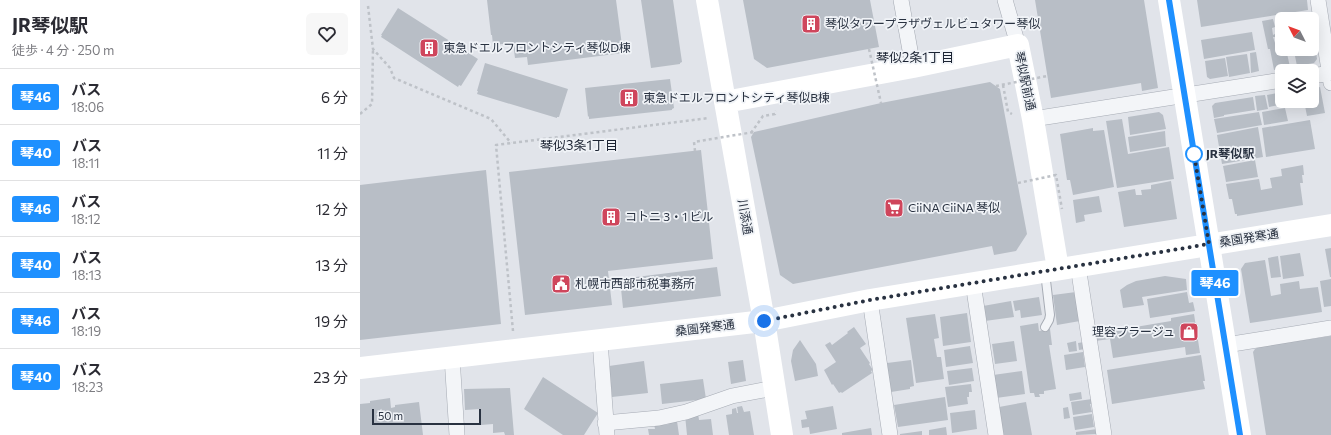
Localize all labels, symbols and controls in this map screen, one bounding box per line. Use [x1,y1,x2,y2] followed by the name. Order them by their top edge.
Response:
[1275,12,1319,56] north arrow
[1275,12,1319,108] map controls
[12,13,88,36] text: JR琴似駅
[306,13,348,55] button: heart
[800,13,822,35] building icon: 琴似タワープラザヴェルビュタワー琴似
[825,16,1040,30] place label: 琴似タワープラザヴェルビュタワー琴似
[418,37,440,59] building icon: 東急ドエルフロントシティ琴似D棟
[443,40,631,54] place label: 東急ドエルフロントシティ琴似D棟
[12,42,114,58] text: 徒歩 · 4 分 · 250 m
[876,49,954,65] district label: 琴似2条1丁目
[1013,50,1039,112] street label: 琴似駅前通
[1275,64,1319,108] button: layers
[71,80,101,98] text: バス
[618,87,640,109] building icon: 東急ドエルフロントシティ琴似B棟
[20,88,51,105] text: 琴46
[321,88,348,106] text: 6 分
[643,90,830,104] place label: 東急ドエルフロントシティ琴似B棟
[71,99,104,115] text: 18:06
[72,136,102,154] text: バス
[540,137,618,153] district label: 琴似3条1丁目
[20,144,52,161] text: 琴40
[317,144,348,162] text: 11 分
[1185,145,1203,163] marker: JR琴似駅
[1206,146,1254,161] place label: JR琴似駅
[72,155,100,171] text: 18:11
[71,192,101,210] text: バス
[883,197,905,219] supermarket icon: CiiNA CiiNA 琴似
[736,198,756,236] street label: 川添通
[20,200,51,217] text: 琴46
[315,200,348,218] text: 12 分
[908,200,1000,214] place label: CiiNA CiiNA 琴似
[600,206,622,228] building icon: コトニ 3・1 ビル
[625,209,714,223] place label: コトニ 3・1 ビル
[71,211,101,227] text: 18:12
[1218,225,1280,249] street label: 桑園発寒通
[72,248,102,266] text: バス
[20,256,52,273] text: 琴40
[315,256,348,274] text: 13 分
[72,267,101,283] text: 18:13
[1192,270,1238,296] line badge: 琴46
[550,273,572,295] public building icon: 札幌市西部市税事務所
[1199,274,1231,291] text: 琴46
[575,276,695,290] place label: 札幌市西部市税事務所
[71,304,101,322] text: バス
[754,311,774,331] your location
[20,312,51,329] text: 琴46
[315,312,348,330] text: 19 分
[674,316,736,338] street label: 桑園発寒通
[1178,321,1200,343] shop icon: 理容プラージュ
[71,323,101,339] text: 18:19
[1092,324,1175,338] place label: 理容プラージュ
[72,360,102,378] text: バス
[20,368,52,385] text: 琴40
[313,368,348,386] text: 23 分
[72,379,103,395] text: 18:23
[372,407,481,426] scale bar
[378,409,403,422] text: 50 m

